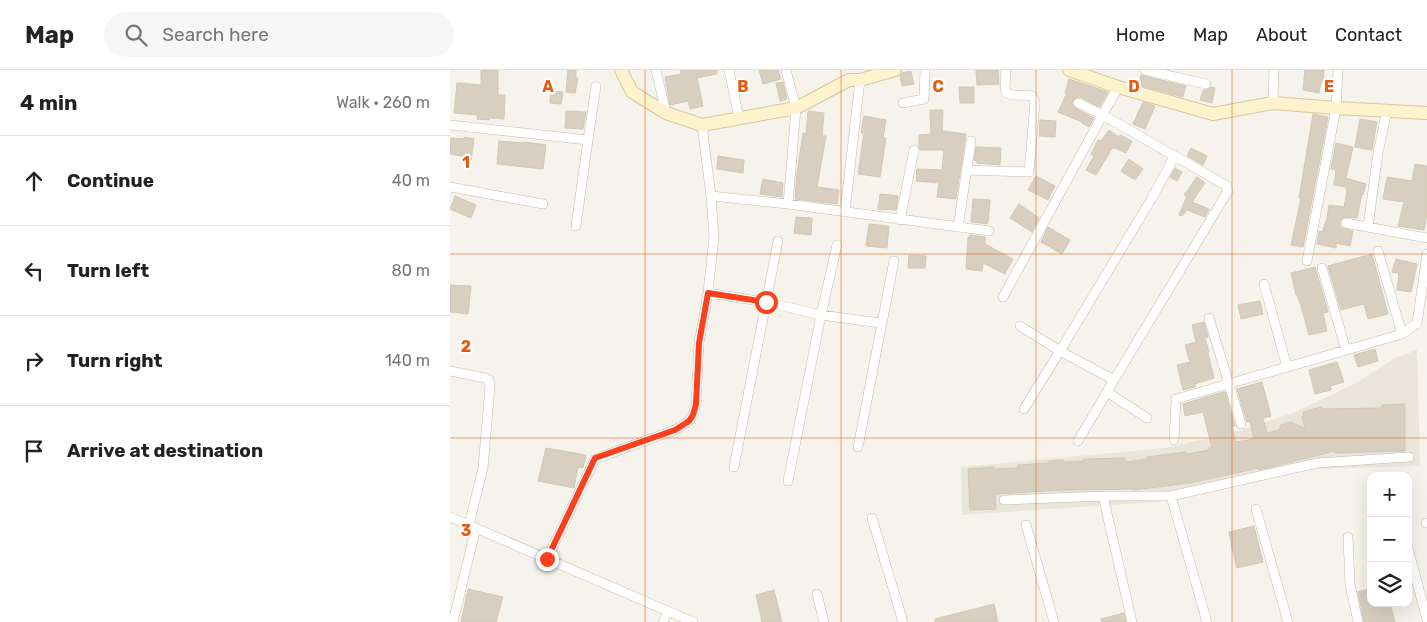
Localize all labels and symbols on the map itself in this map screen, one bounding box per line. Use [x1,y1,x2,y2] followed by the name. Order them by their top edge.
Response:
[542,77,554,96] text: A
[737,77,749,96] text: B
[932,77,944,96] text: C
[1128,77,1140,96] text: D
[1324,77,1334,96] text: E
[462,153,470,172] text: 1
[755,291,778,314] route start
[461,337,471,356] text: 2
[461,521,471,540] text: 3
[536,548,559,571] route end

